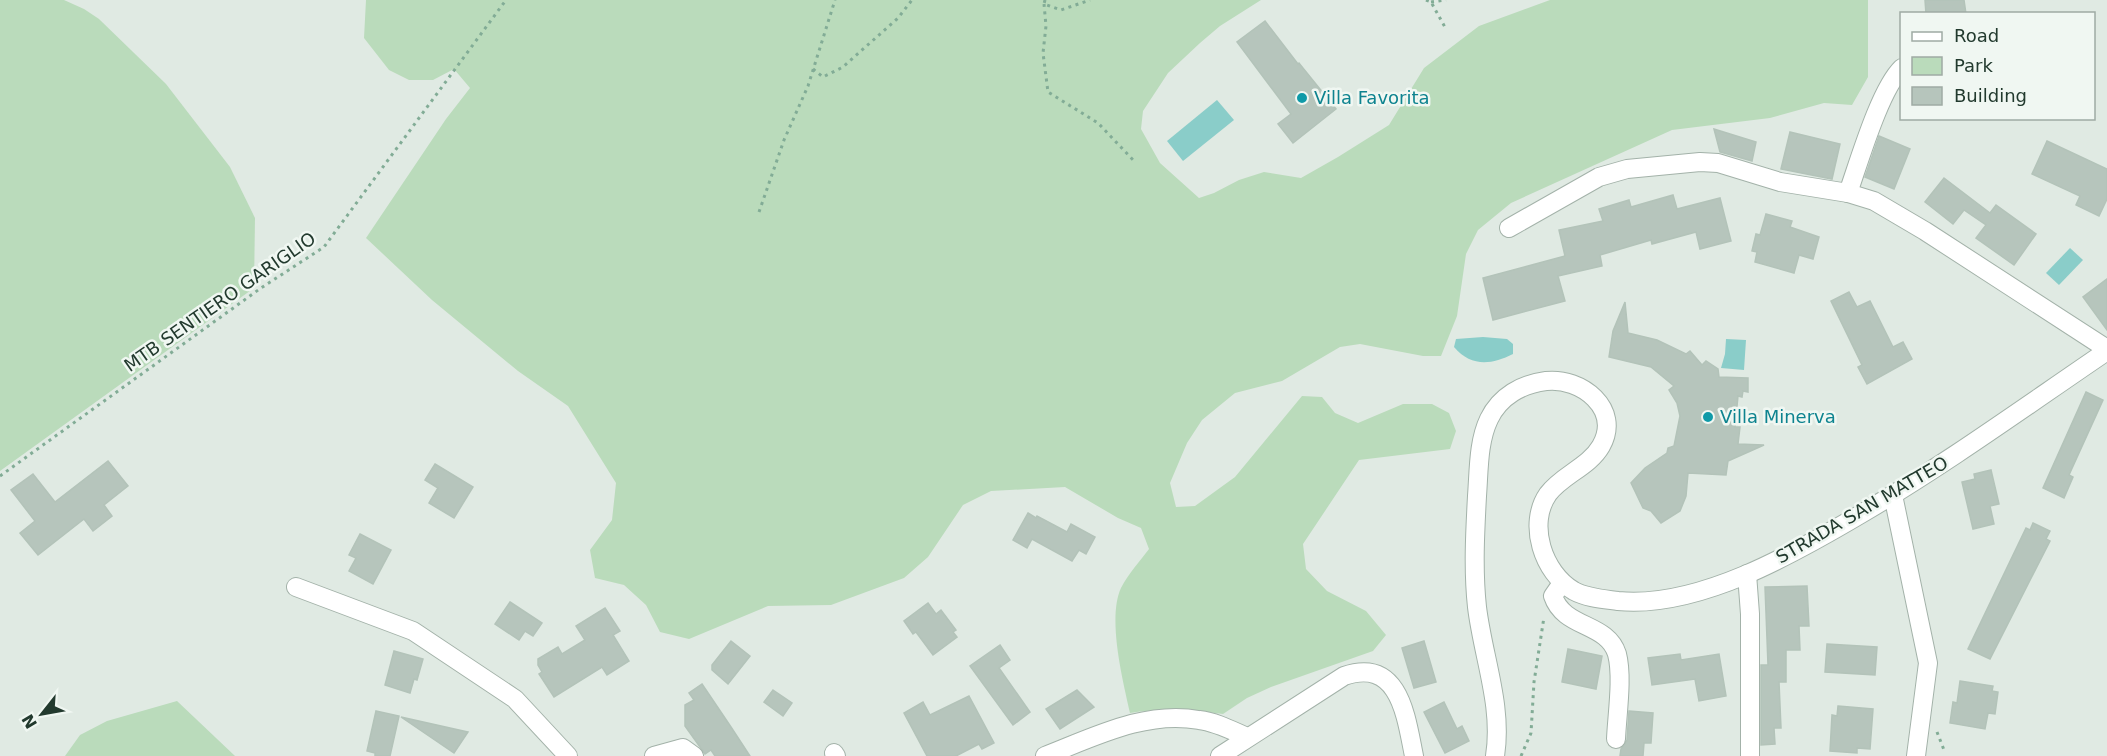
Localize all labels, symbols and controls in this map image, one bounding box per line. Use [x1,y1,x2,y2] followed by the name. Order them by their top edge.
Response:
[1900,12,2095,120] legend
[1954,25,1999,46] text: Road
[1954,55,1993,76] text: Park
[1954,85,2027,106] text: Building
[1314,87,1430,108] place label: Villa Favorita
[1295,91,1309,105] marker: Villa Favorita
[120,227,319,376] street label: MTB SENTIERO GARIGLIO
[1720,406,1836,427] place label: Villa Minerva
[1701,410,1715,424] marker: Villa Minerva
[1772,452,1951,567] street label: STRADA SAN MATTEO
[12,684,72,744] north arrow
[18,711,41,732] text: N

